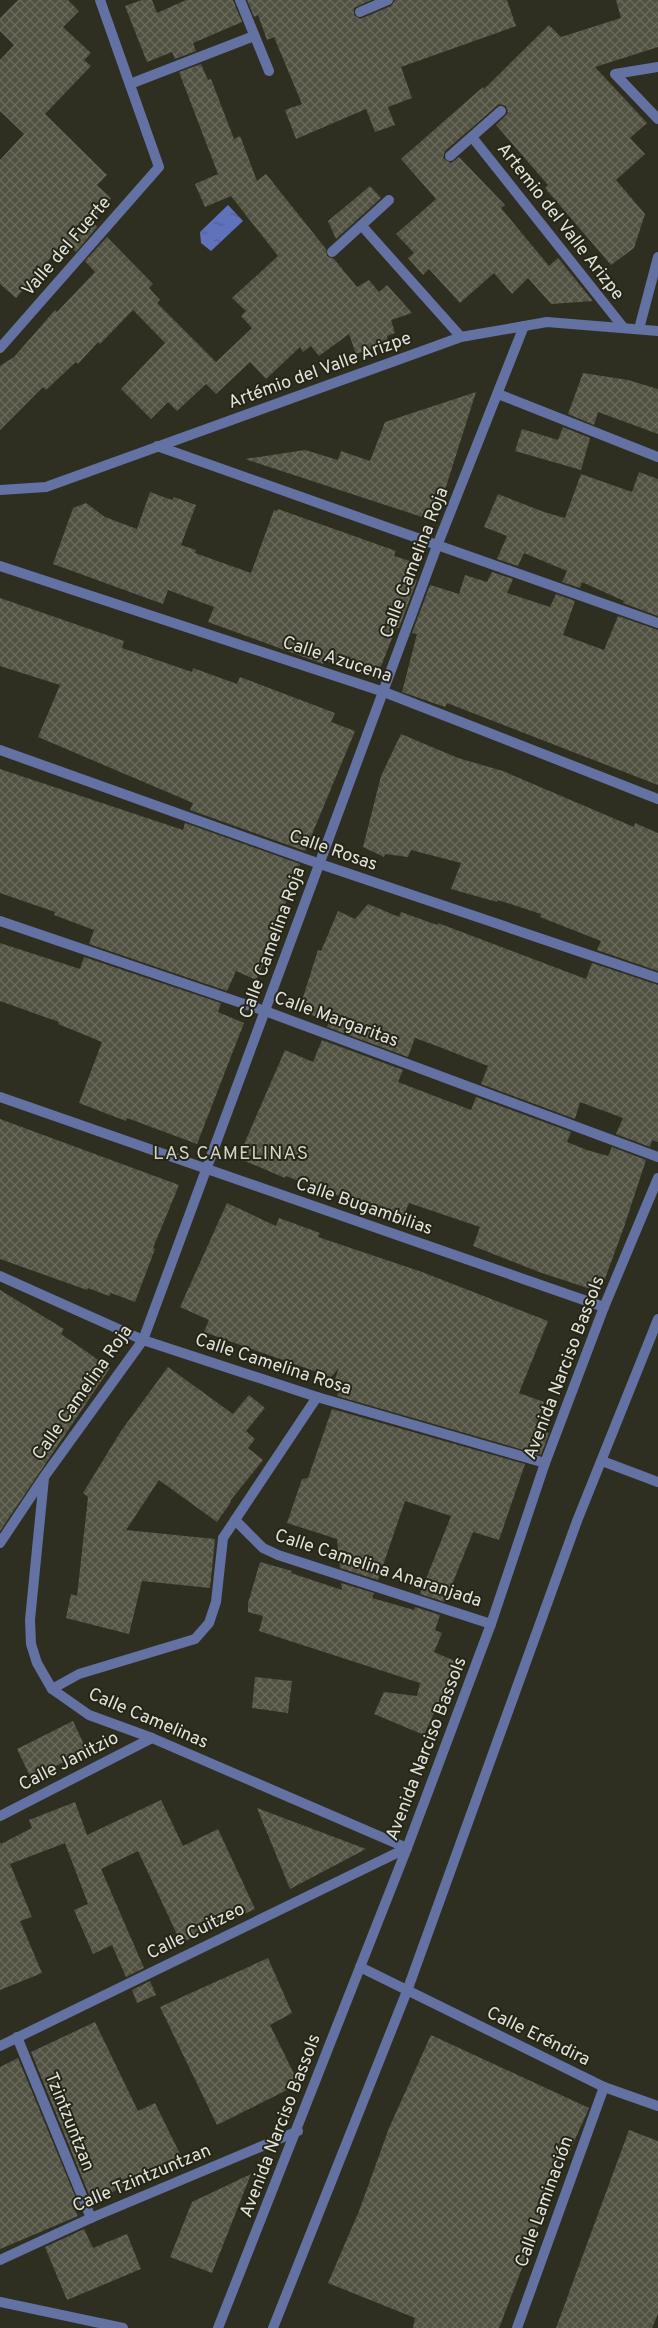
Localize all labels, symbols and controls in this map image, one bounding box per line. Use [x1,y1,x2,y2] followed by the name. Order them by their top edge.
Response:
[491,139,629,305] street label: Artemio del Valle Arizpe
[17,192,117,302] street label: Valle del Fuerte
[225,327,415,415] street label: Artémio del Valle Arizpe
[376,484,454,642] street label: Calle Camelina Roja
[279,631,395,689] street label: Calle Azucena
[286,825,380,877] street label: Calle Rosas
[235,864,311,1022] street label: Calle Camelina Roja
[271,987,401,1053] street label: Calle Margaritas
[153,1142,309,1166] district label: LAS CAMELINAS
[292,1173,436,1241] street label: Calle Bugambilias
[519,1273,611,1463] street label: Avenida Narciso Bassols
[28,1321,138,1465] street label: Calle Camelina Roja
[192,1329,354,1401] street label: Calle Camelina Rosa
[271,1525,485,1613] street label: Calle Camelina Anaranjada
[381,1654,473,1844] street label: Avenida Narciso Bassols
[84,1683,212,1755] street label: Calle Camelinas
[15,1727,123,1797] street label: Calle Janitzio
[143,1898,249,1966] street label: Calle Cuitzeo
[482,2002,594,2072] street label: Calle Eréndira
[235,2031,327,2221] street label: Avenida Narciso Bassols
[39,2069,99,2175] street label: Tzintzuntzan
[511,2133,579,2271] street label: Calle Laminación
[69,2139,215,2219] street label: Calle Tzintzuntzan

